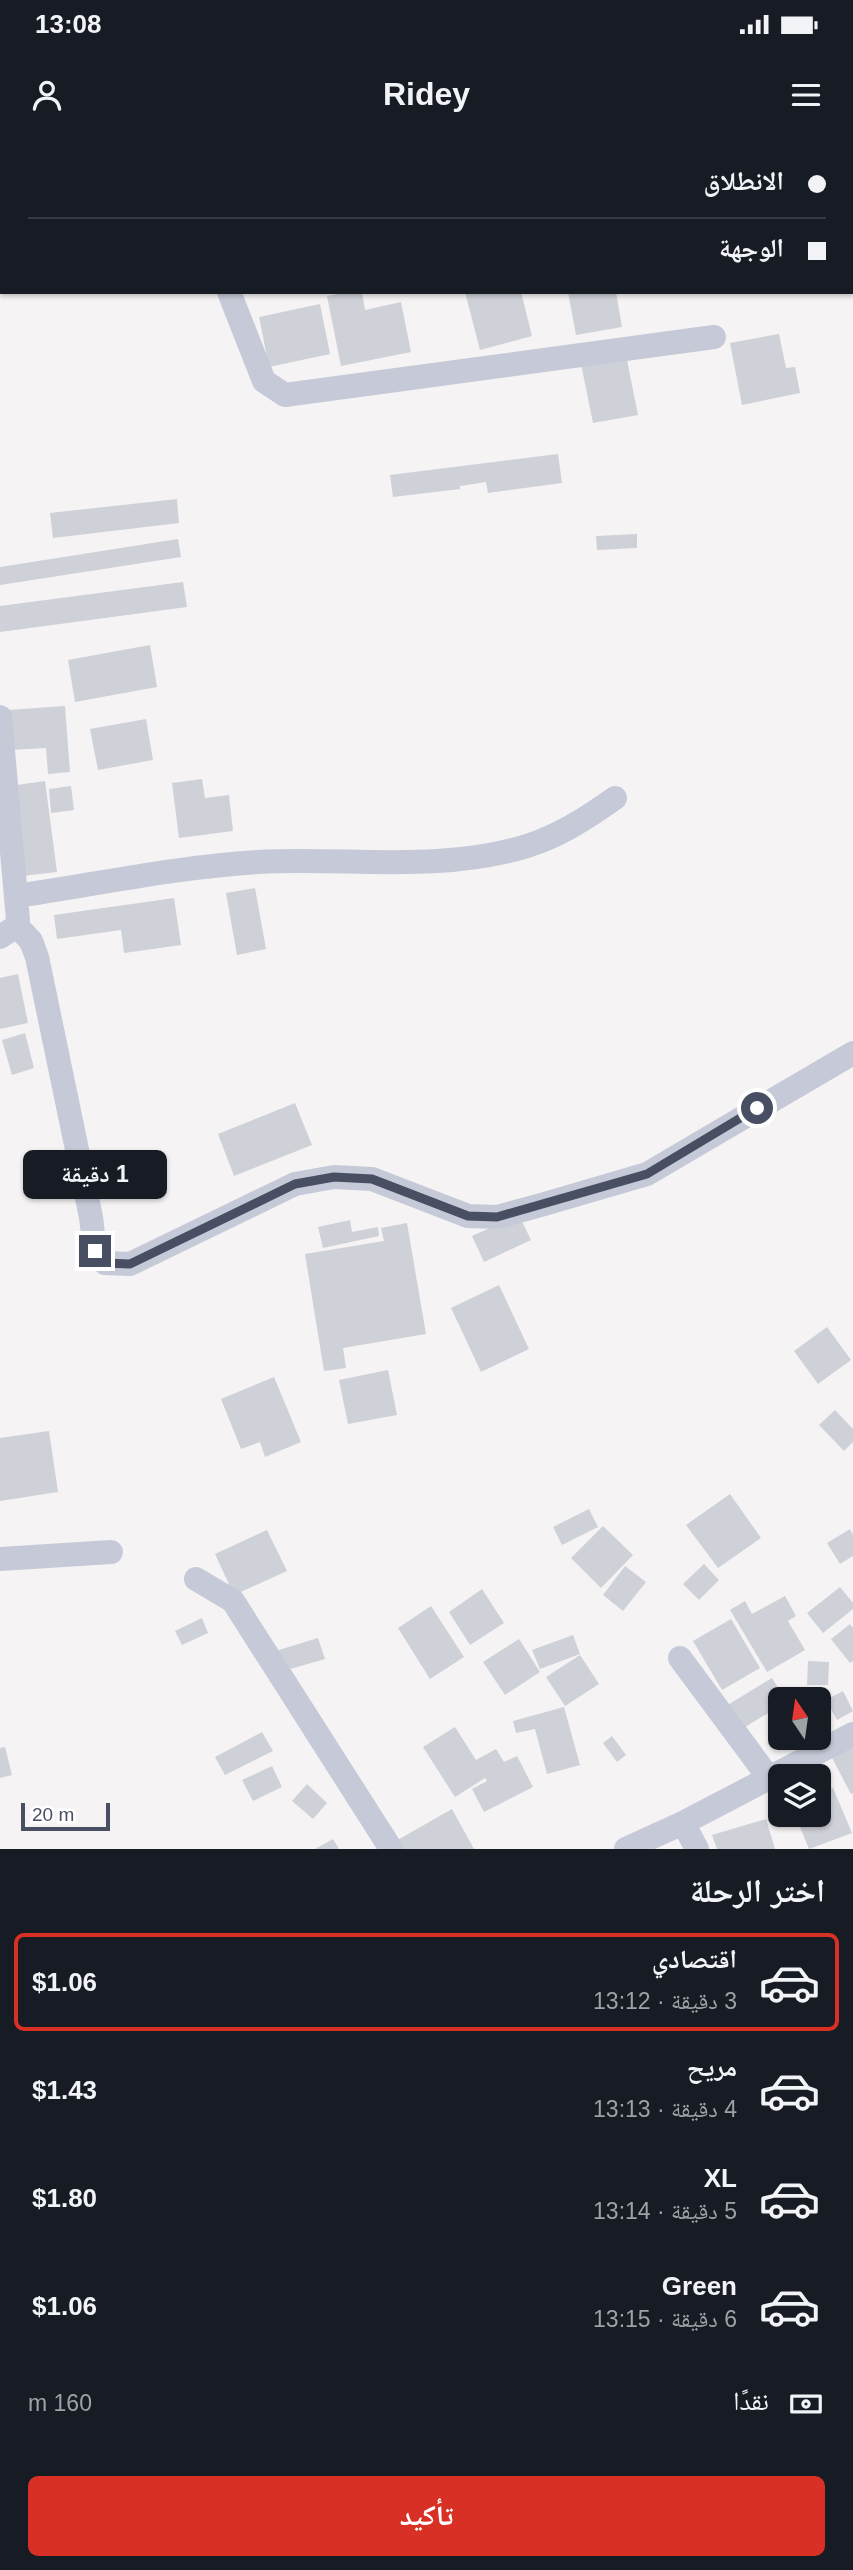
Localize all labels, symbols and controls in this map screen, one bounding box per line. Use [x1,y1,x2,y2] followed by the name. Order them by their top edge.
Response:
[35,9,102,39] text: 13:08
[28,76,66,114] icon: person
[383,76,470,112] text: Ridey
[787,76,825,114] icon: menu
[704,166,784,196] text: الانطلاق
[719,233,784,263] text: الوجهة
[741,1092,773,1124] route start
[23,1150,167,1198] callout: 1 دقيقة
[61,1161,129,1187] text: 1 دقيقة
[79,1235,111,1267] route end
[768,1687,831,1750] north arrow
[768,1687,831,1827] map controls
[768,1764,831,1827] button: layers
[21,1800,110,1832] scale bar
[32,1804,74,1825] text: 20 m
[690,1873,825,1909] text: اختر الرحلة
[652,1944,737,1974] text: اقتصادي
[758,1951,821,2014] icon: car
[32,1967,97,1997] text: $1.06
[593,1988,737,2014] text: 3 دقيقة · 13:12
[687,2052,737,2082] text: مريح
[758,2059,821,2122] icon: car
[32,2075,97,2105] text: $1.43
[593,2096,737,2122] text: 4 دقيقة · 13:13
[704,2163,737,2193] text: XL
[758,2167,821,2230] icon: car
[32,2183,97,2213] text: $1.80
[593,2198,737,2224] text: 5 دقيقة · 13:14
[662,2271,737,2301] text: Green
[758,2275,821,2338] icon: car
[32,2291,97,2321] text: $1.06
[593,2306,737,2332] text: 6 دقيقة · 13:15
[787,2385,825,2423] icon: cash
[733,2386,769,2416] text: نقدًا
[28,2390,92,2416] text: 160 m
[28,2476,825,2556] button: تأكيد

